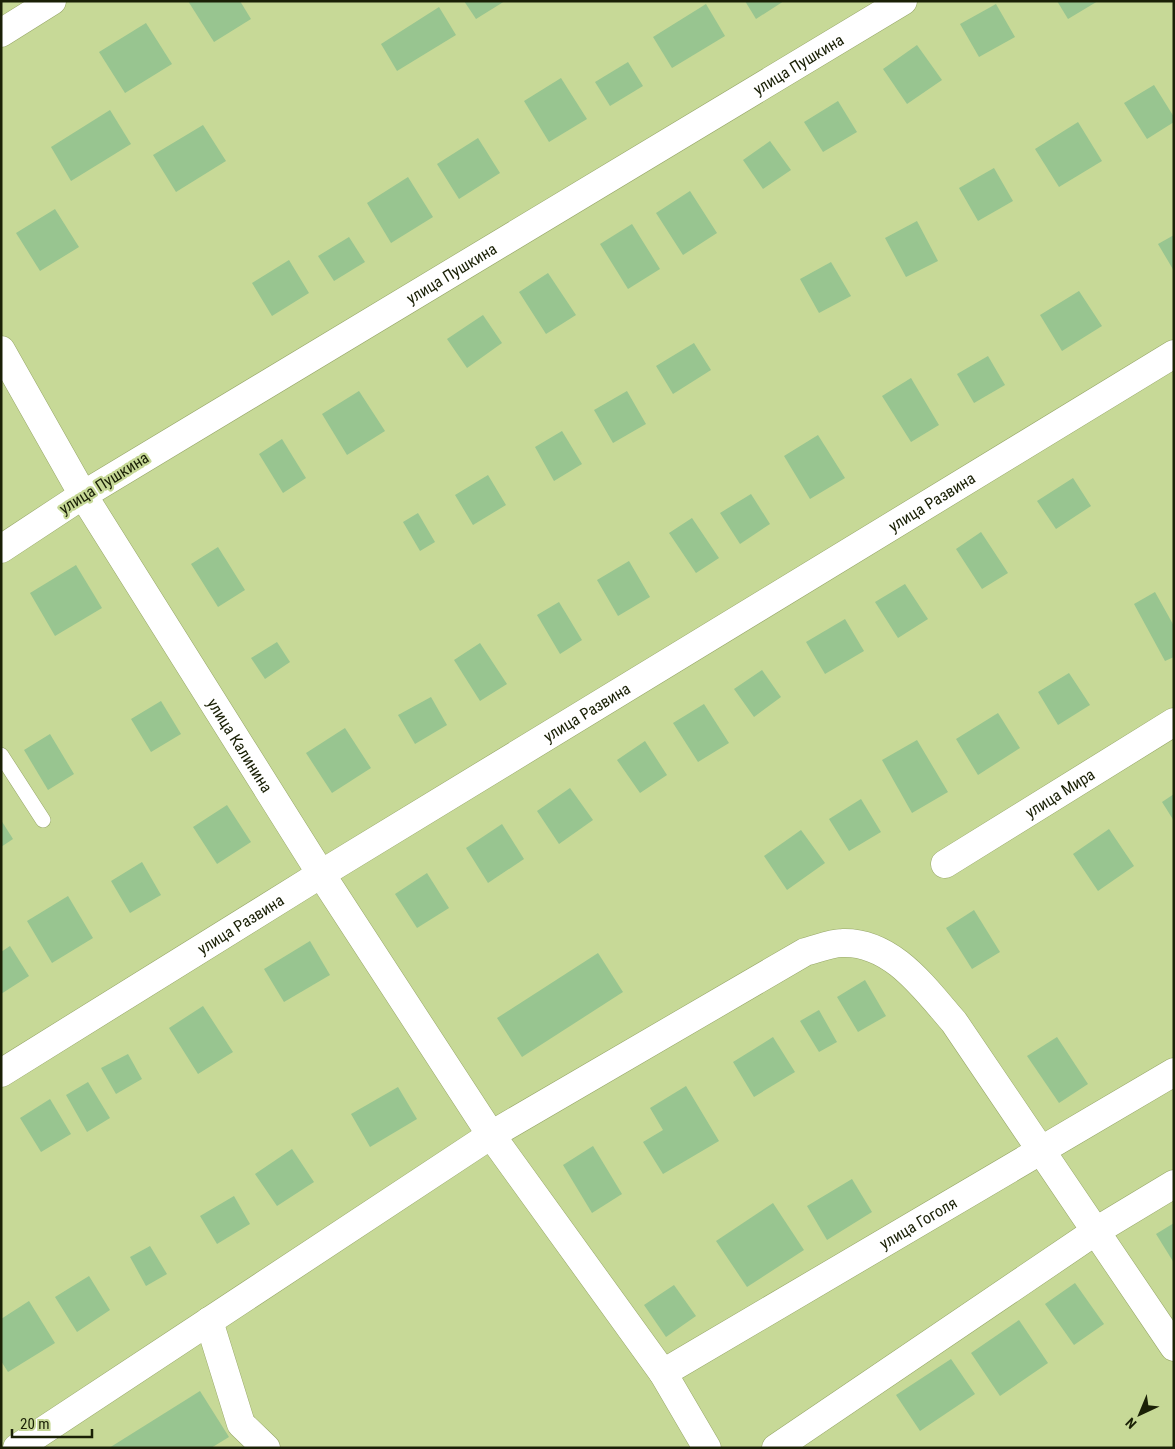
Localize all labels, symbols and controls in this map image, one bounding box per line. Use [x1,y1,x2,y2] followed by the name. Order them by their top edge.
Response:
[750,30,847,99] street label: улица Пушкина
[403,239,500,308] street label: улица Пушкина
[56,448,152,518] street label: улица Пушкина
[885,468,978,535] street label: улица Развина
[540,678,633,746] street label: улица Развина
[203,695,277,796] street label: улица Калинина
[1021,764,1098,822] street label: улица Мира
[194,890,287,958] street label: улица Развина
[876,1193,960,1253] street label: улица Гоголя
[1115,1389,1165,1439] north arrow
[12,1406,92,1438] scale bar
[20,1415,50,1433] text: 20 m
[1122,1415,1140,1432] text: N

